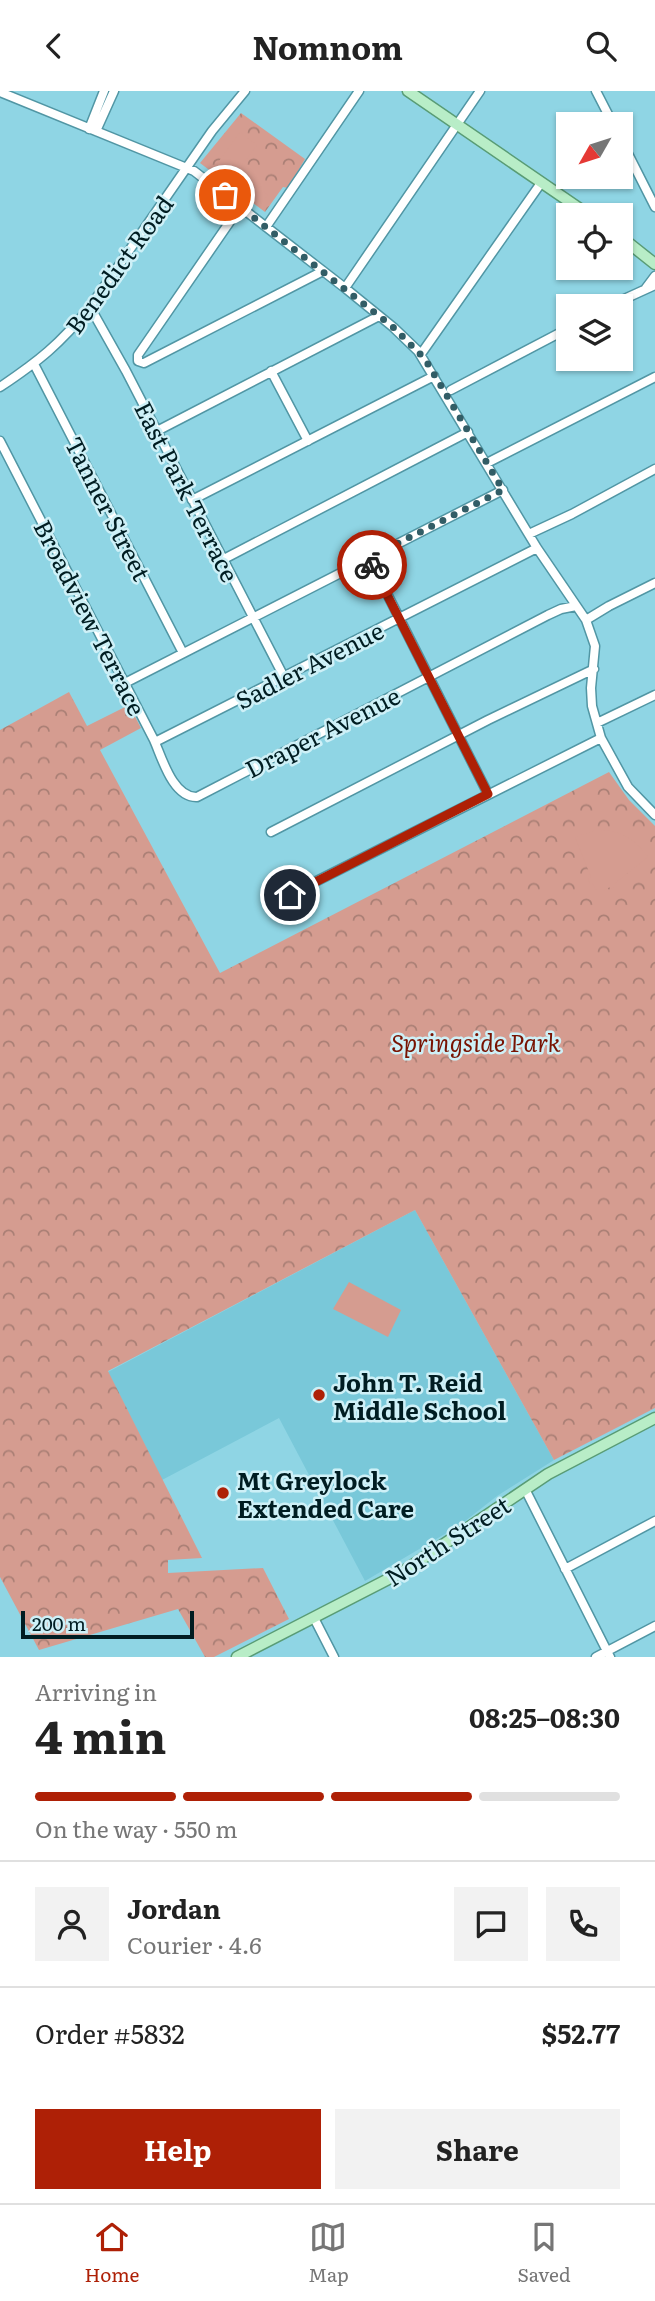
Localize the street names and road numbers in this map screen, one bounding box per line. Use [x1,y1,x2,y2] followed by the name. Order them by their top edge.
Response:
[56,187,180,340] street label: Benedict Road
[127,395,249,587] street label: East Park Terrace
[58,430,160,586] street label: Tanner Street
[26,513,156,721] street label: Broadview Terrace
[229,612,389,716] street label: Sadler Avenue
[238,677,406,785] street label: Draper Avenue
[377,1486,517,1594] street label: North Street

